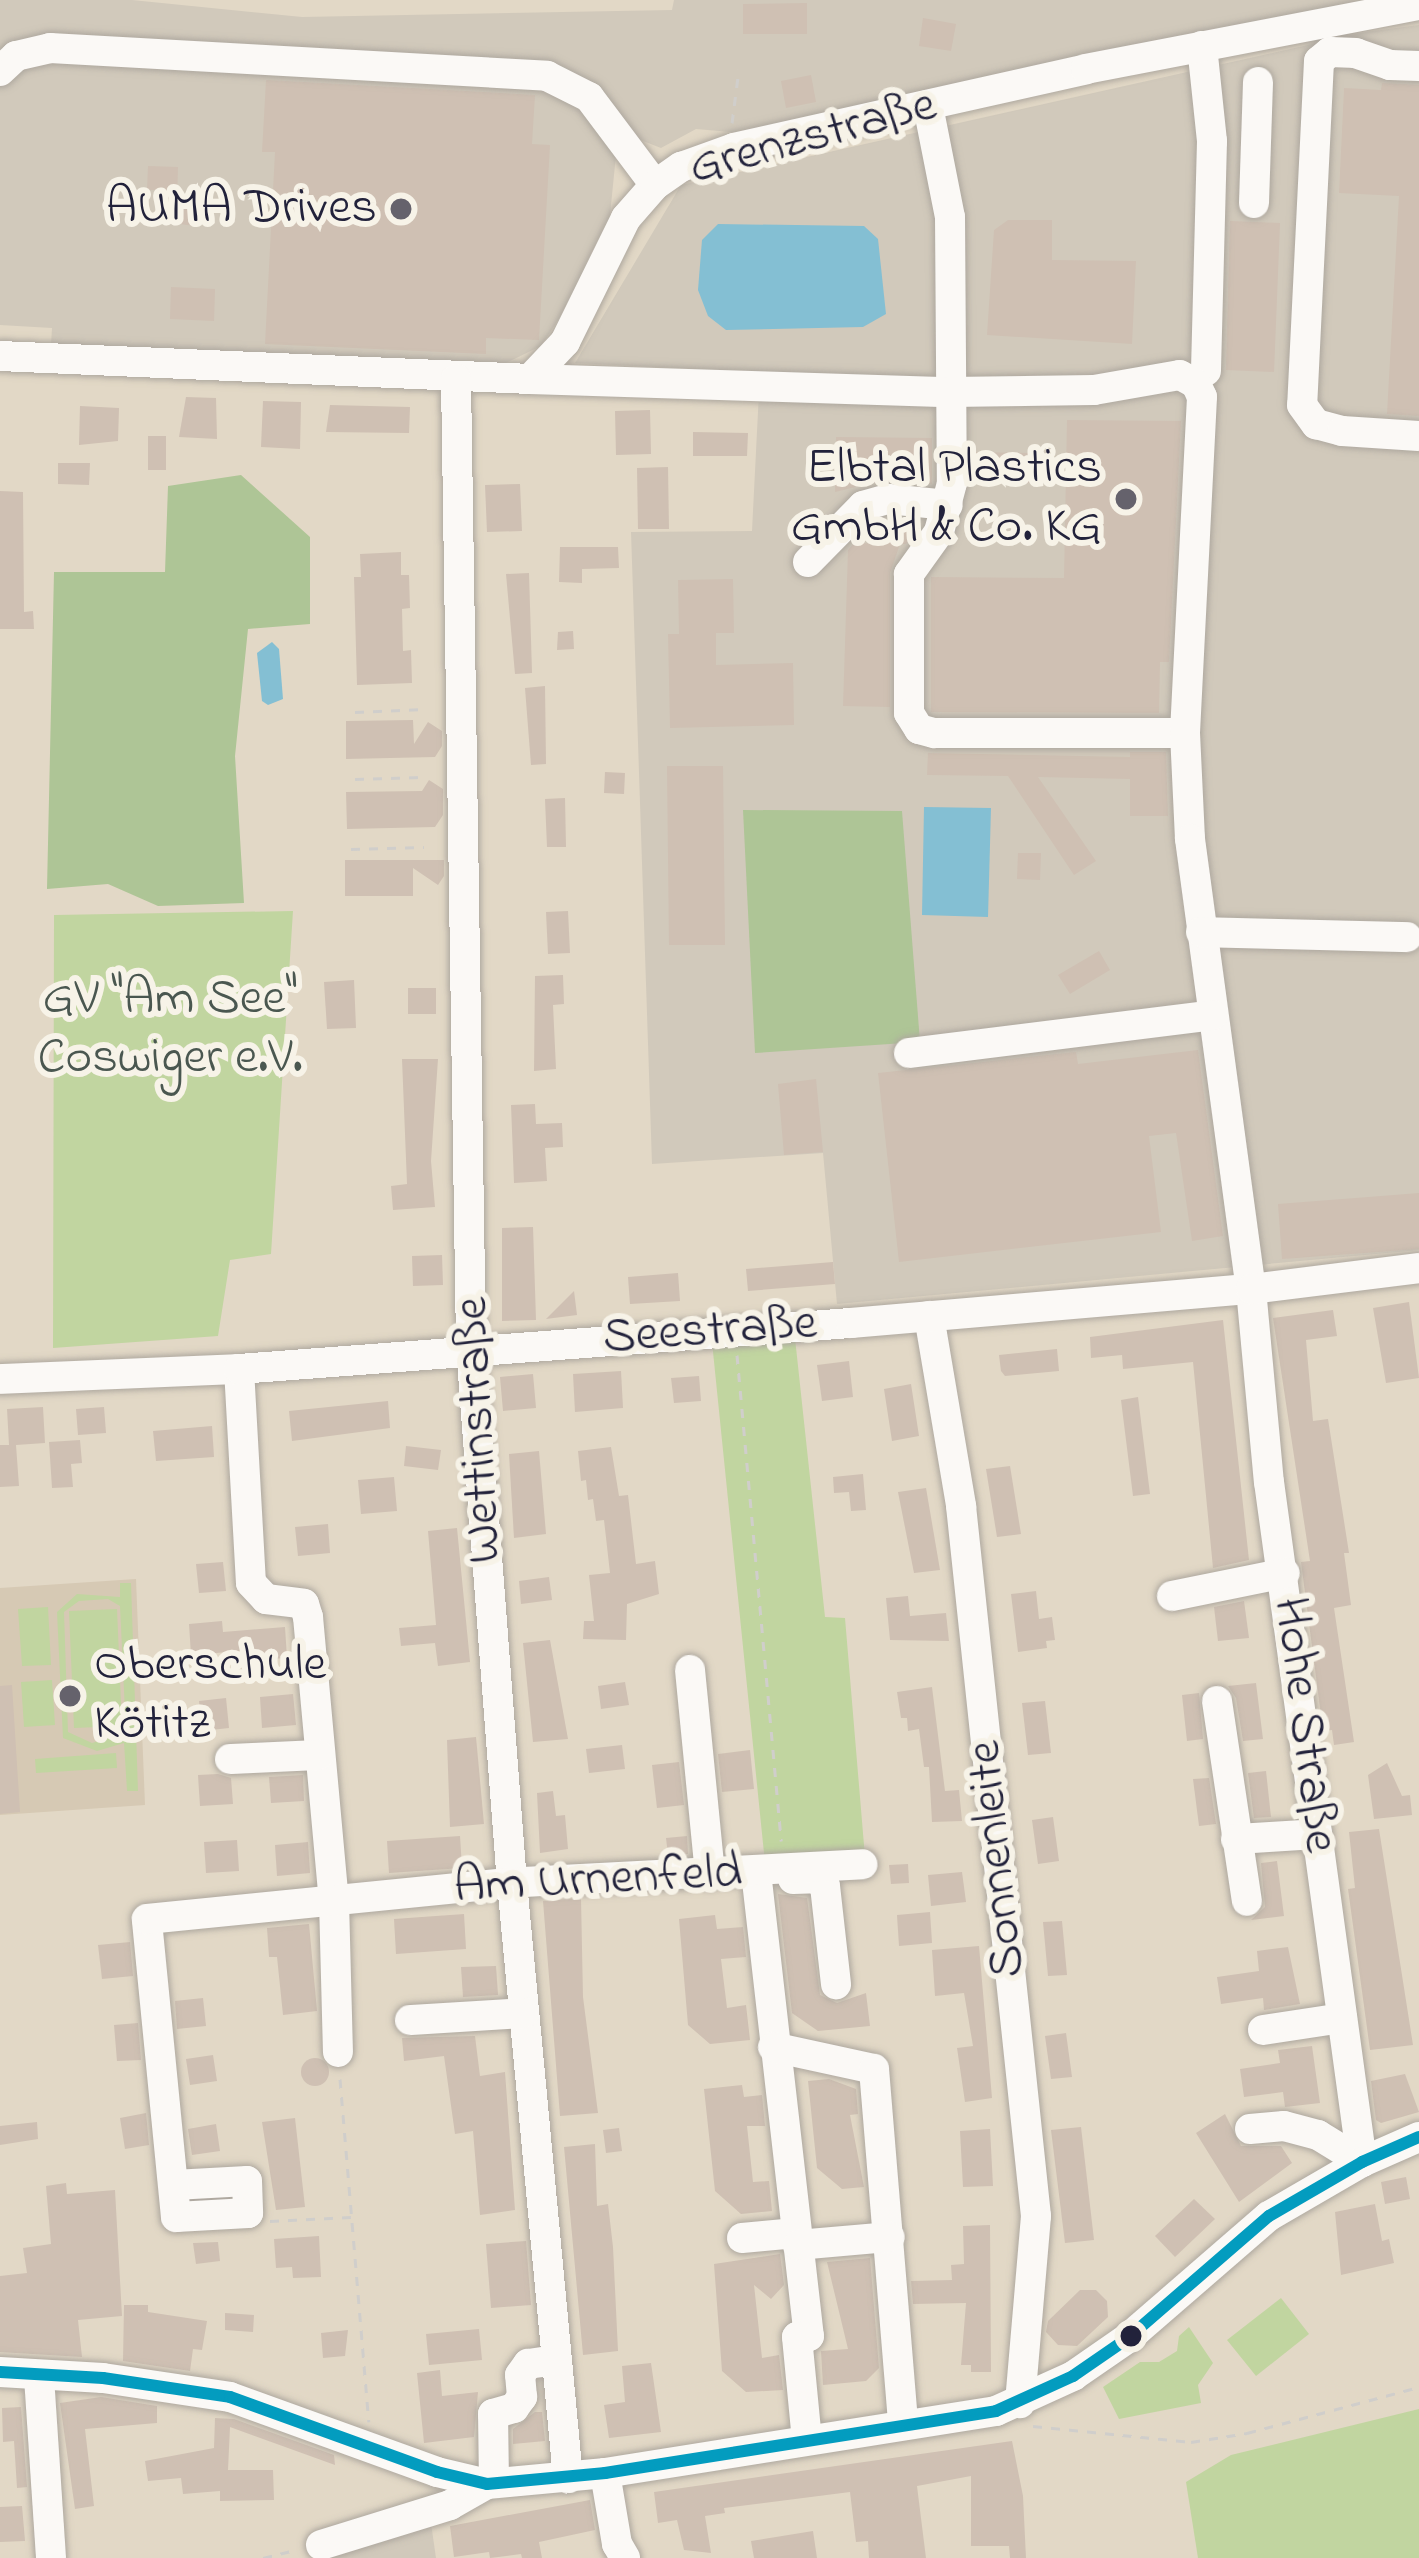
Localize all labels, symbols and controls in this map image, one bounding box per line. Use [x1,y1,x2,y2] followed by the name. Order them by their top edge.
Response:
[683,76,943,200] street label: Grenzstraße
[106,178,377,240] place label: AUMA Drives
[388,196,414,222] marker: AUMA Drives
[791,439,1102,559] place label: Elbtal Plastics GmbH & Co. KG
[1113,486,1139,512] marker: Elbtal Plastics GmbH & Co. KG
[37,970,303,1090] park label: GV "Am See" Coswiger e.V.
[601,1294,819,1370] street label: Seestraße
[442,1295,518,1565] street label: Wettinstraße
[1258,1594,1350,1856] street label: Hohe Straße
[94,1636,326,1756] place label: Oberschule Kötitz
[57,1683,83,1709] marker: Oberschule Kötitz
[955,1737,1041,1981] street label: Sonnenleite
[452,1843,744,1919] street label: Am Urnenfeld
[1120,2325,1142,2347] unlabelled marker

